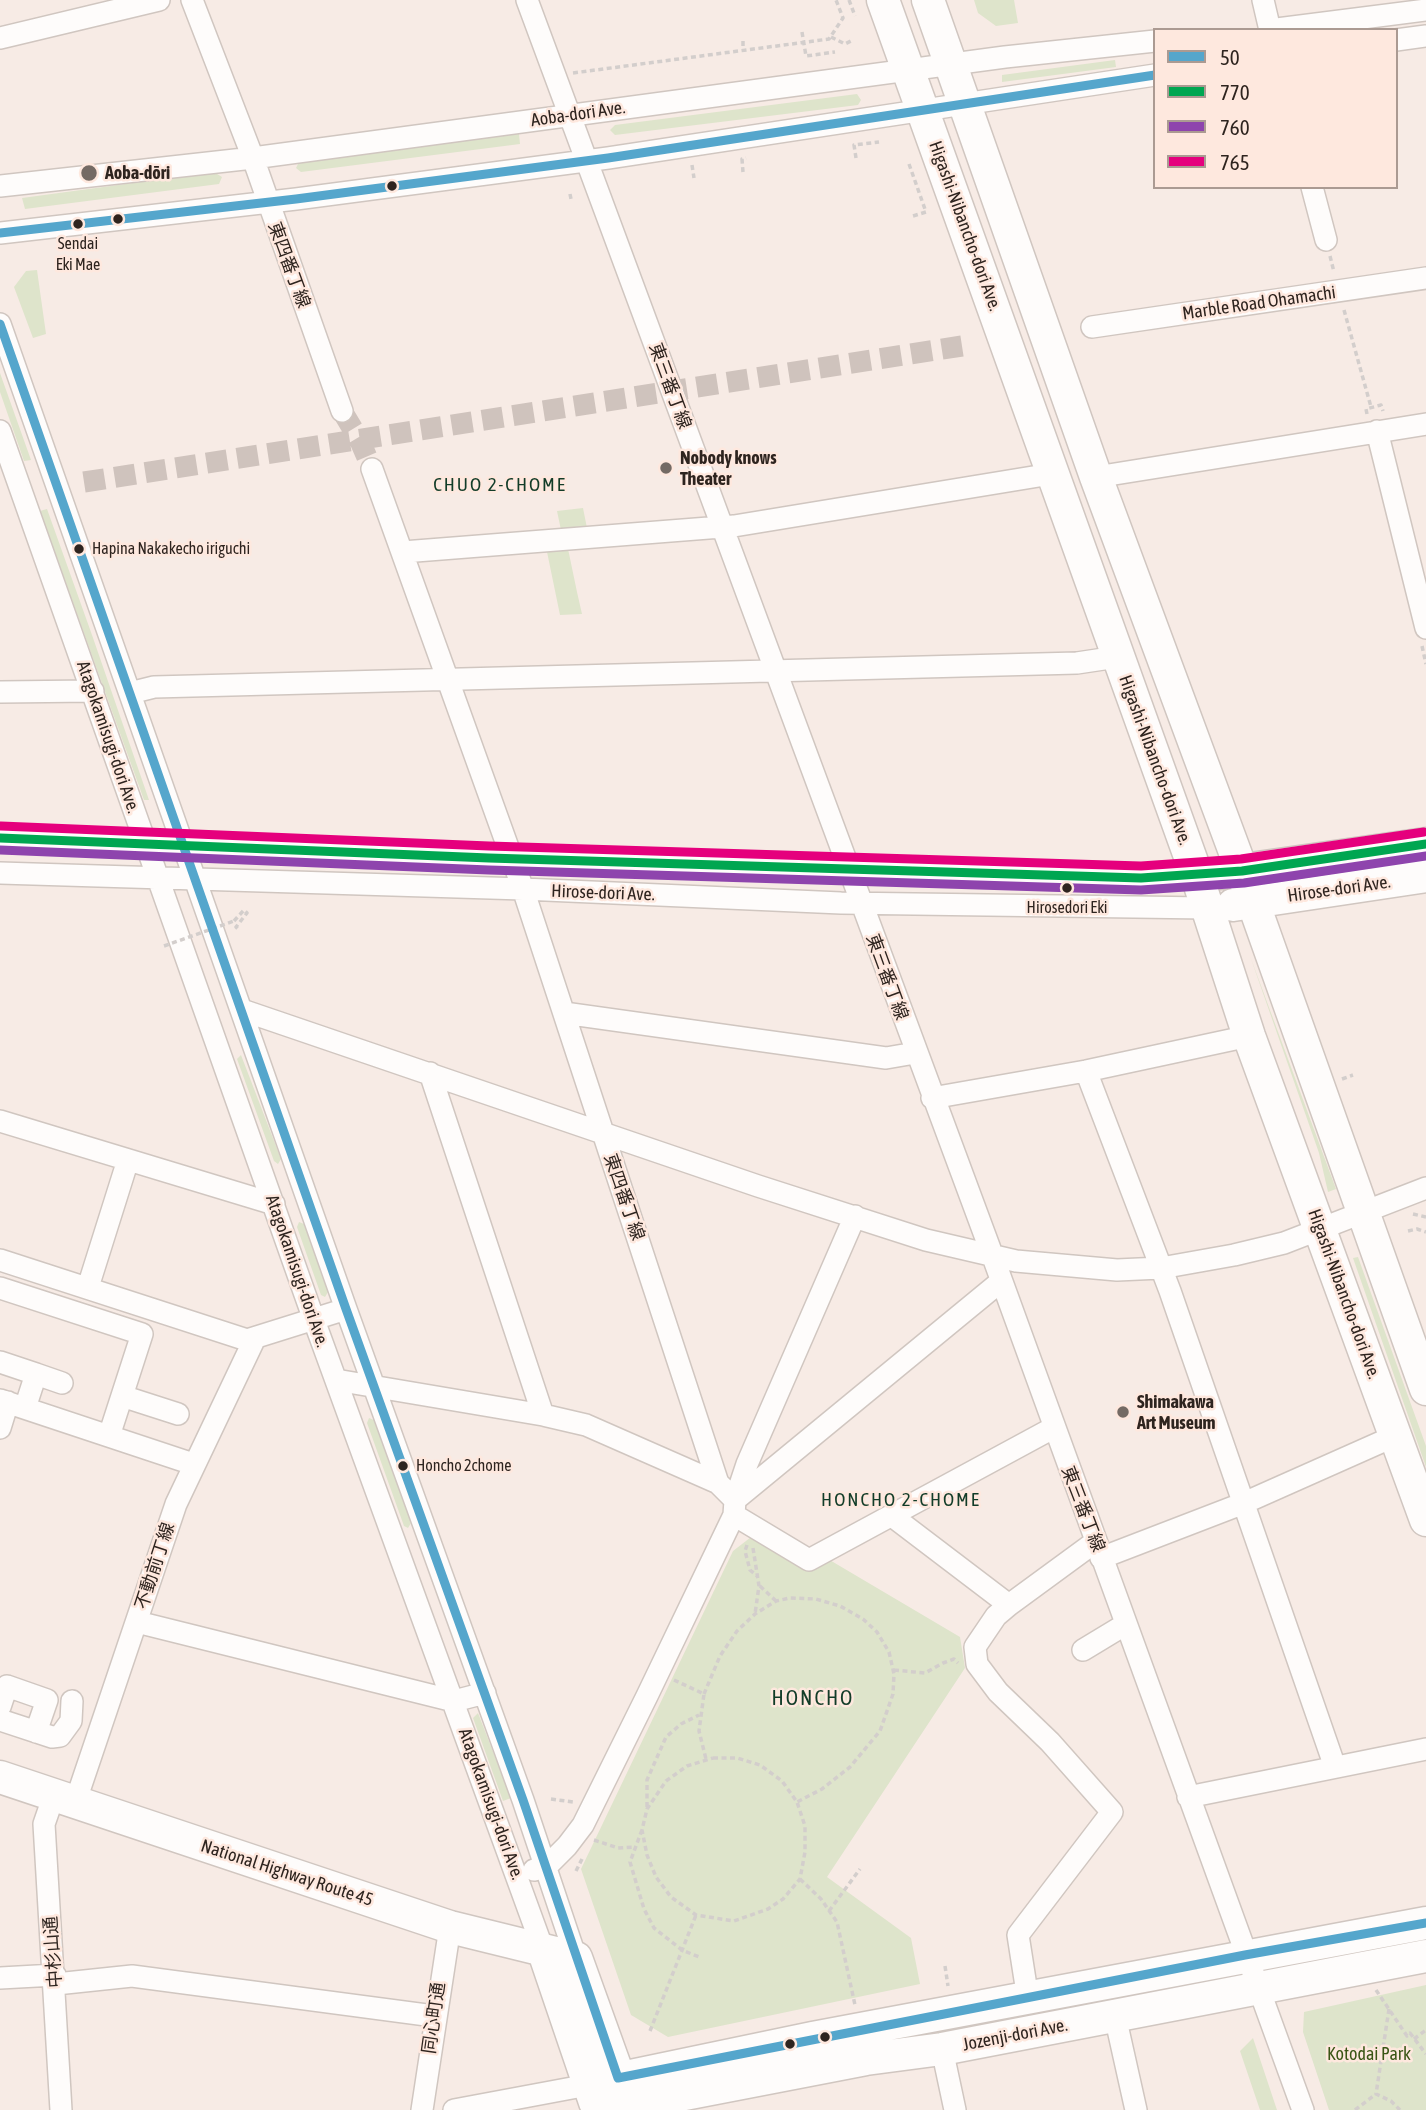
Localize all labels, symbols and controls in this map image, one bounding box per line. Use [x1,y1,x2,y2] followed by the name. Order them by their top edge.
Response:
[1153,28,1398,189] legend
[1220,45,1240,69] text: 50
[1220,80,1250,104] text: 770
[529,97,627,131] street label: Aoba-dori Ave.
[1220,115,1250,139] text: 760
[924,138,1006,314] street label: Higashi-Nibancho-dori Ave.
[1220,150,1250,174] text: 765
[105,162,170,184] place label: Aoba-dōri
[79,163,99,183] marker: Aoba-dōri
[385,179,399,193] unlabelled marker
[111,212,125,226] unlabelled marker
[71,217,85,231] marker: Sendai Eki Mae
[263,219,315,311] street label: 東四番丁線
[56,234,100,272] place label: Sendai Eki Mae
[1181,282,1337,324] street label: Marble Road Ohamachi
[644,340,696,432] street label: 東三番丁線
[680,447,777,490] place label: Nobody knows Theater
[658,460,674,476] marker: Nobody knows Theater
[435,474,565,496] district label: CHUO 2-CHOME
[92,539,250,559] place label: Hapina Nakakecho iriguchi
[72,542,86,556] marker: Hapina Nakakecho iriguchi
[72,658,144,816] street label: Atagokamisugi-dori Ave.
[1114,672,1196,848] street label: Higashi-Nibancho-dori Ave.
[1286,871,1392,907] street label: Hirose-dori Ave.
[551,880,655,906] street label: Hirose-dori Ave.
[1060,881,1074,895] marker: Hirosedori Eki
[1027,898,1107,918] place label: Hirosedori Eki
[861,931,913,1023] street label: 東三番丁線
[599,1151,649,1243] street label: 東四番丁線
[261,1192,333,1350] street label: Atagokamisugi-dori Ave.
[1303,1206,1385,1382] street label: Higashi-Nibancho-dori Ave.
[1137,1391,1216,1434] place label: Shimakawa Art Museum
[1115,1404,1131,1420] marker: Shimakawa Art Museum
[416,1456,511,1476] place label: Honcho 2chome
[396,1459,410,1473] marker: Honcho 2chome
[1057,1463,1109,1555] street label: 東三番丁線
[823,1489,979,1511] district label: HONCHO 2-CHOME
[131,1520,179,1612] street label: 不動前丁線
[772,1685,854,1711] district label: HONCHO
[454,1725,528,1883] street label: Atagokamisugi-dori Ave.
[198,1835,376,1911] street label: National Highway Route 45
[40,1915,66,1989] street label: 中杉山通
[418,1981,450,2055] street label: 同心町通
[961,2014,1069,2056] street label: Jozenji-dori Ave.
[818,2030,832,2044] unlabelled marker
[783,2037,797,2051] unlabelled marker
[1327,2043,1411,2065] park label: Kotodai Park

